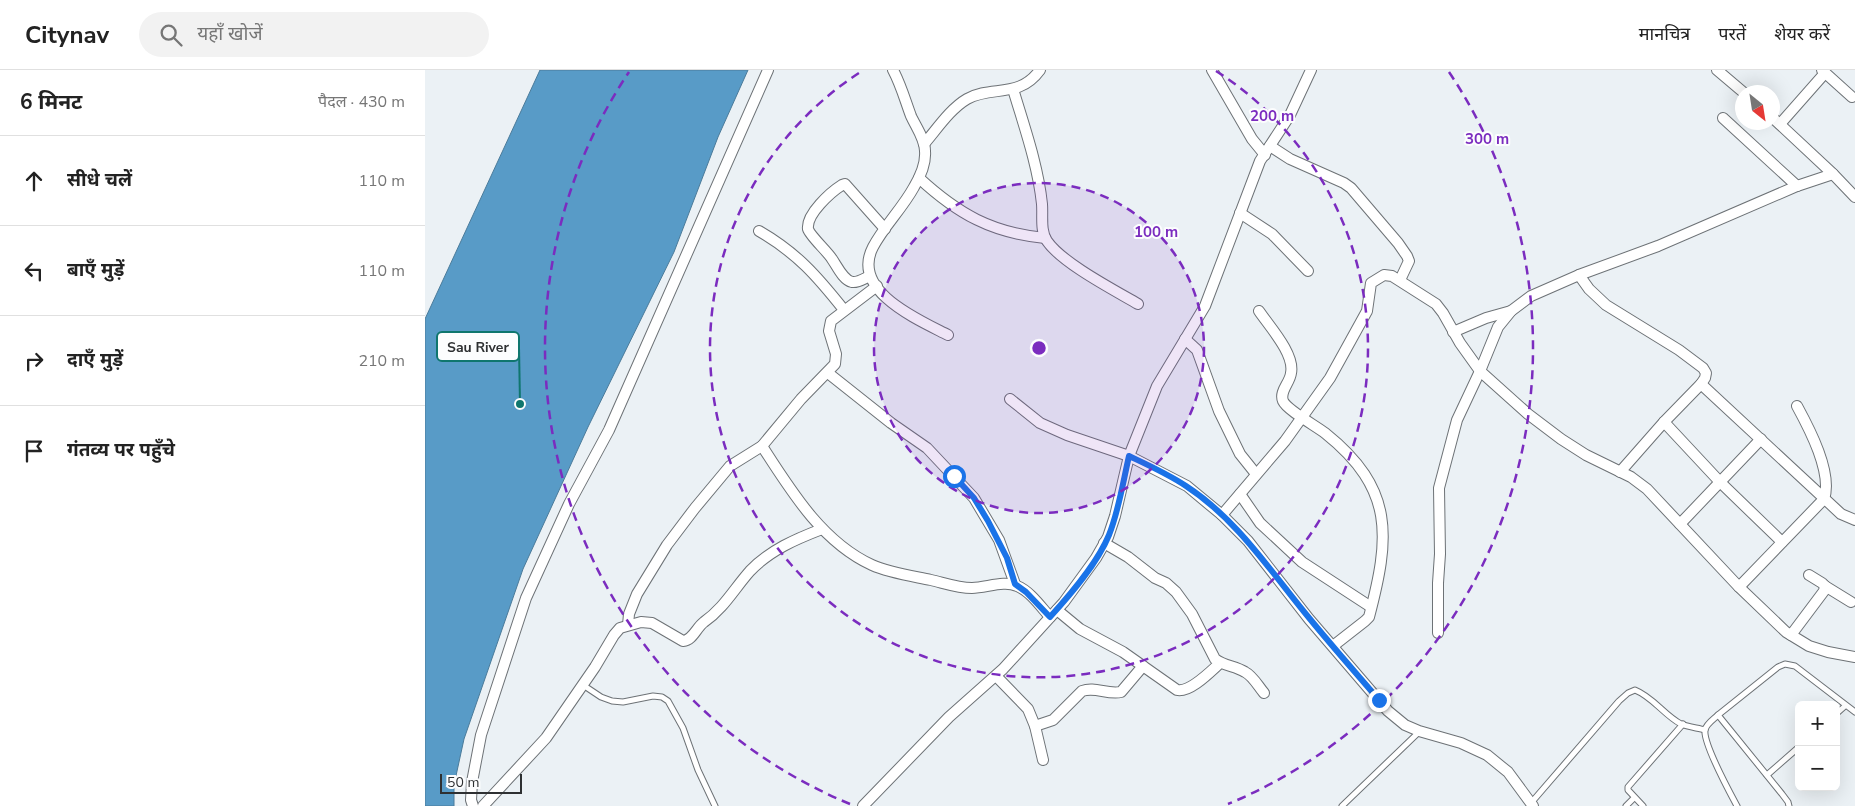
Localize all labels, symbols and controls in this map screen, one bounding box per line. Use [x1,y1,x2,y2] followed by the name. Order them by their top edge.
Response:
[139,12,489,57] search box
[25,19,109,51] text: Citynav
[157,21,185,49] icon: search
[197,21,263,47] text: यहाँ खोजें
[1639,22,1690,46] text: मानचित्र
[1718,22,1746,46] text: परतें
[1774,22,1830,46] text: शेयर करें
[1735,85,1780,130] north arrow
[20,88,82,116] text: 6 मिनट
[318,91,405,113] text: पैदल · 430 m
[1250,106,1294,126] text: 200 m
[1465,129,1509,149] text: 300 m
[20,167,48,195] icon: ahead
[67,167,132,193] text: सीधे चलें
[358,170,405,192] text: 110 m
[1134,222,1178,242] text: 100 m
[20,257,48,285] icon: left
[67,257,124,283] text: बाएँ मुड़ें
[358,260,405,282] text: 110 m
[437,332,519,361] callout: Sau River
[447,338,509,357] text: Sau River
[1030,339,1048,357] centre of rings
[20,347,48,375] icon: right
[67,347,123,373] text: दाएँ मुड़ें
[358,350,405,372] text: 210 m
[20,437,48,465] icon: arrive
[67,437,175,463] text: गंतव्य पर पहुँचे
[943,465,966,488] route start
[1368,689,1391,712] route end
[1795,701,1840,791] map controls
[1795,701,1840,746] button: +
[1795,746,1840,791] button: −
[440,771,523,794] scale bar
[447,773,479,792] text: 50 m

